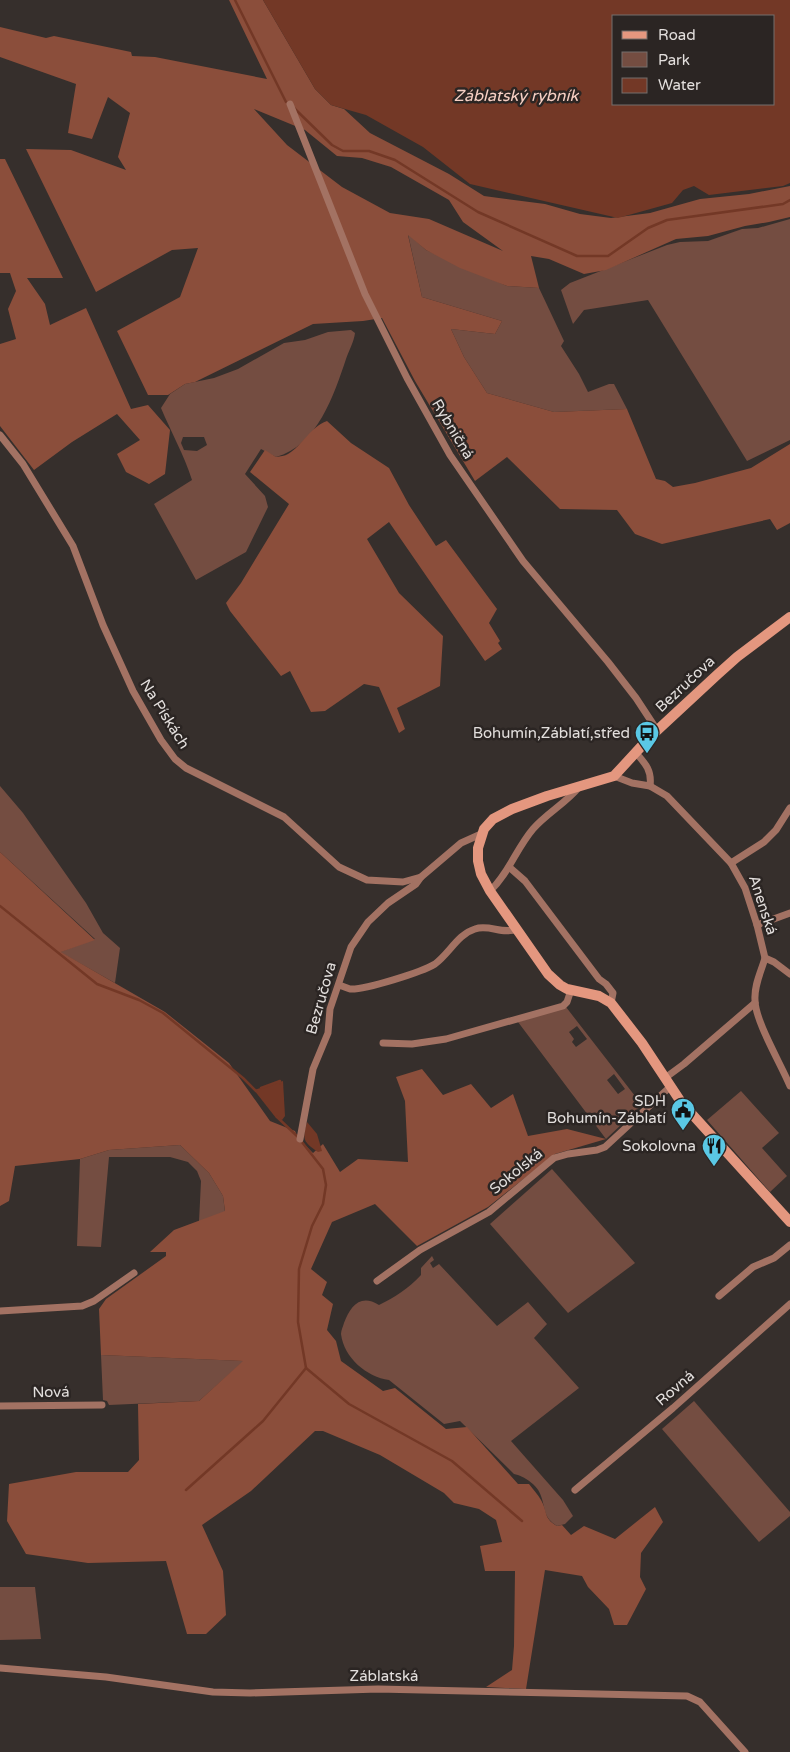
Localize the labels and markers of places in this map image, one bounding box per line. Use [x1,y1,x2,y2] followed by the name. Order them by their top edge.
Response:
[634,720,660,754] bus stop icon: Bohumín,Záblatí,střed
[473,724,630,742] place label: Bohumín,Záblatí,střed
[547,1092,666,1127] place label: SDH Bohumín-Záblatí
[670,1097,696,1131] public building icon: SDH Bohumín-Záblatí
[701,1133,727,1167] restaurant icon: Sokolovna
[622,1137,696,1155] place label: Sokolovna

